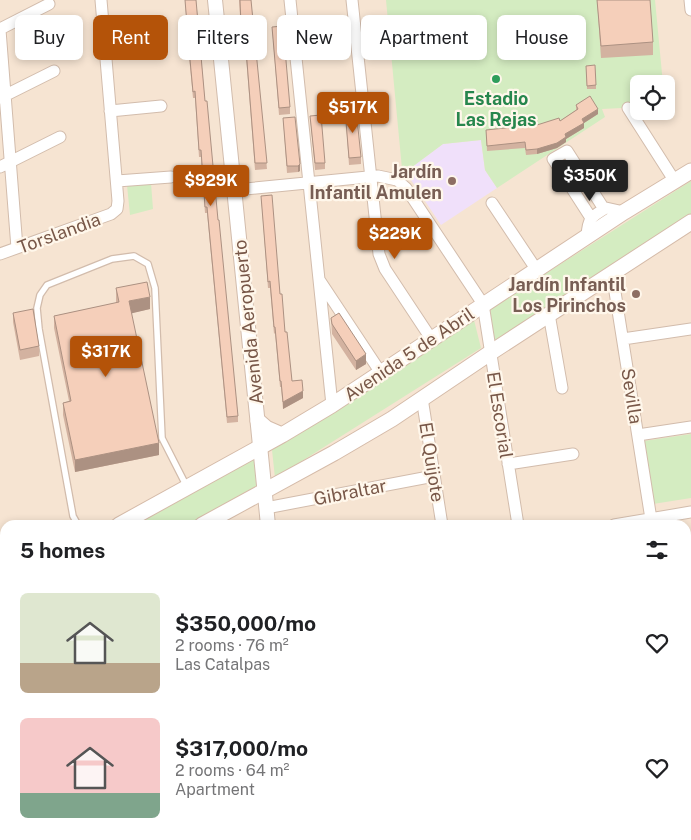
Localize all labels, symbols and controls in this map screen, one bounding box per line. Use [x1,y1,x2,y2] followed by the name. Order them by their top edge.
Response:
[15,15,83,60] chip: Buy
[93,15,168,60] chip: Rent
[178,15,267,60] chip: Filters
[277,15,351,60] chip: New
[361,15,487,60] chip: Apartment
[497,15,586,60] chip: House
[490,73,502,85] marker: Estadio Las Rejas
[630,75,675,120] map controls
[630,75,675,120] button: locate
[455,88,537,130] place label: Estadio Las Rejas
[318,92,388,134] pin: $517K
[328,98,378,117] text: $517K
[555,160,625,202] pin: $350K
[309,161,442,203] place label: Jardín Infantil Amulen
[176,164,246,207] pin: $929K
[563,166,617,185] text: $350K
[184,171,238,190] text: $929K
[446,175,458,187] marker: Jardín Infantil Amulen
[15,208,103,258] street label: Torslandia
[360,218,430,260] pin: $229K
[368,224,422,243] text: $229K
[229,239,267,405] street label: Avenida Aeropuerto
[508,274,626,316] place label: Jardín Infantil Los Pirinchos
[630,288,642,300] marker: Jardín Infantil Los Pirinchos
[340,303,478,405] street label: Avenida 5 de Abril
[71,336,141,378] pin: $317K
[81,342,131,361] text: $317K
[617,367,647,425] street label: Sevilla
[483,370,517,460] street label: El Escorial
[415,421,449,503] street label: El Quijote
[312,475,388,509] street label: Gibraltar
[643,536,671,564] icon: filters
[20,538,105,563] text: 5 homes
[175,611,316,636] text: $350,000/mo
[60,613,120,673] icon: home
[643,629,671,657] icon: heart
[175,636,289,655] text: 2 rooms · 76 m²
[175,655,270,674] text: Las Catalpas
[175,736,308,761] text: $317,000/mo
[60,738,120,798] icon: home
[643,754,671,782] icon: heart
[175,761,289,780] text: 2 rooms · 64 m²
[175,780,255,799] text: Apartment

